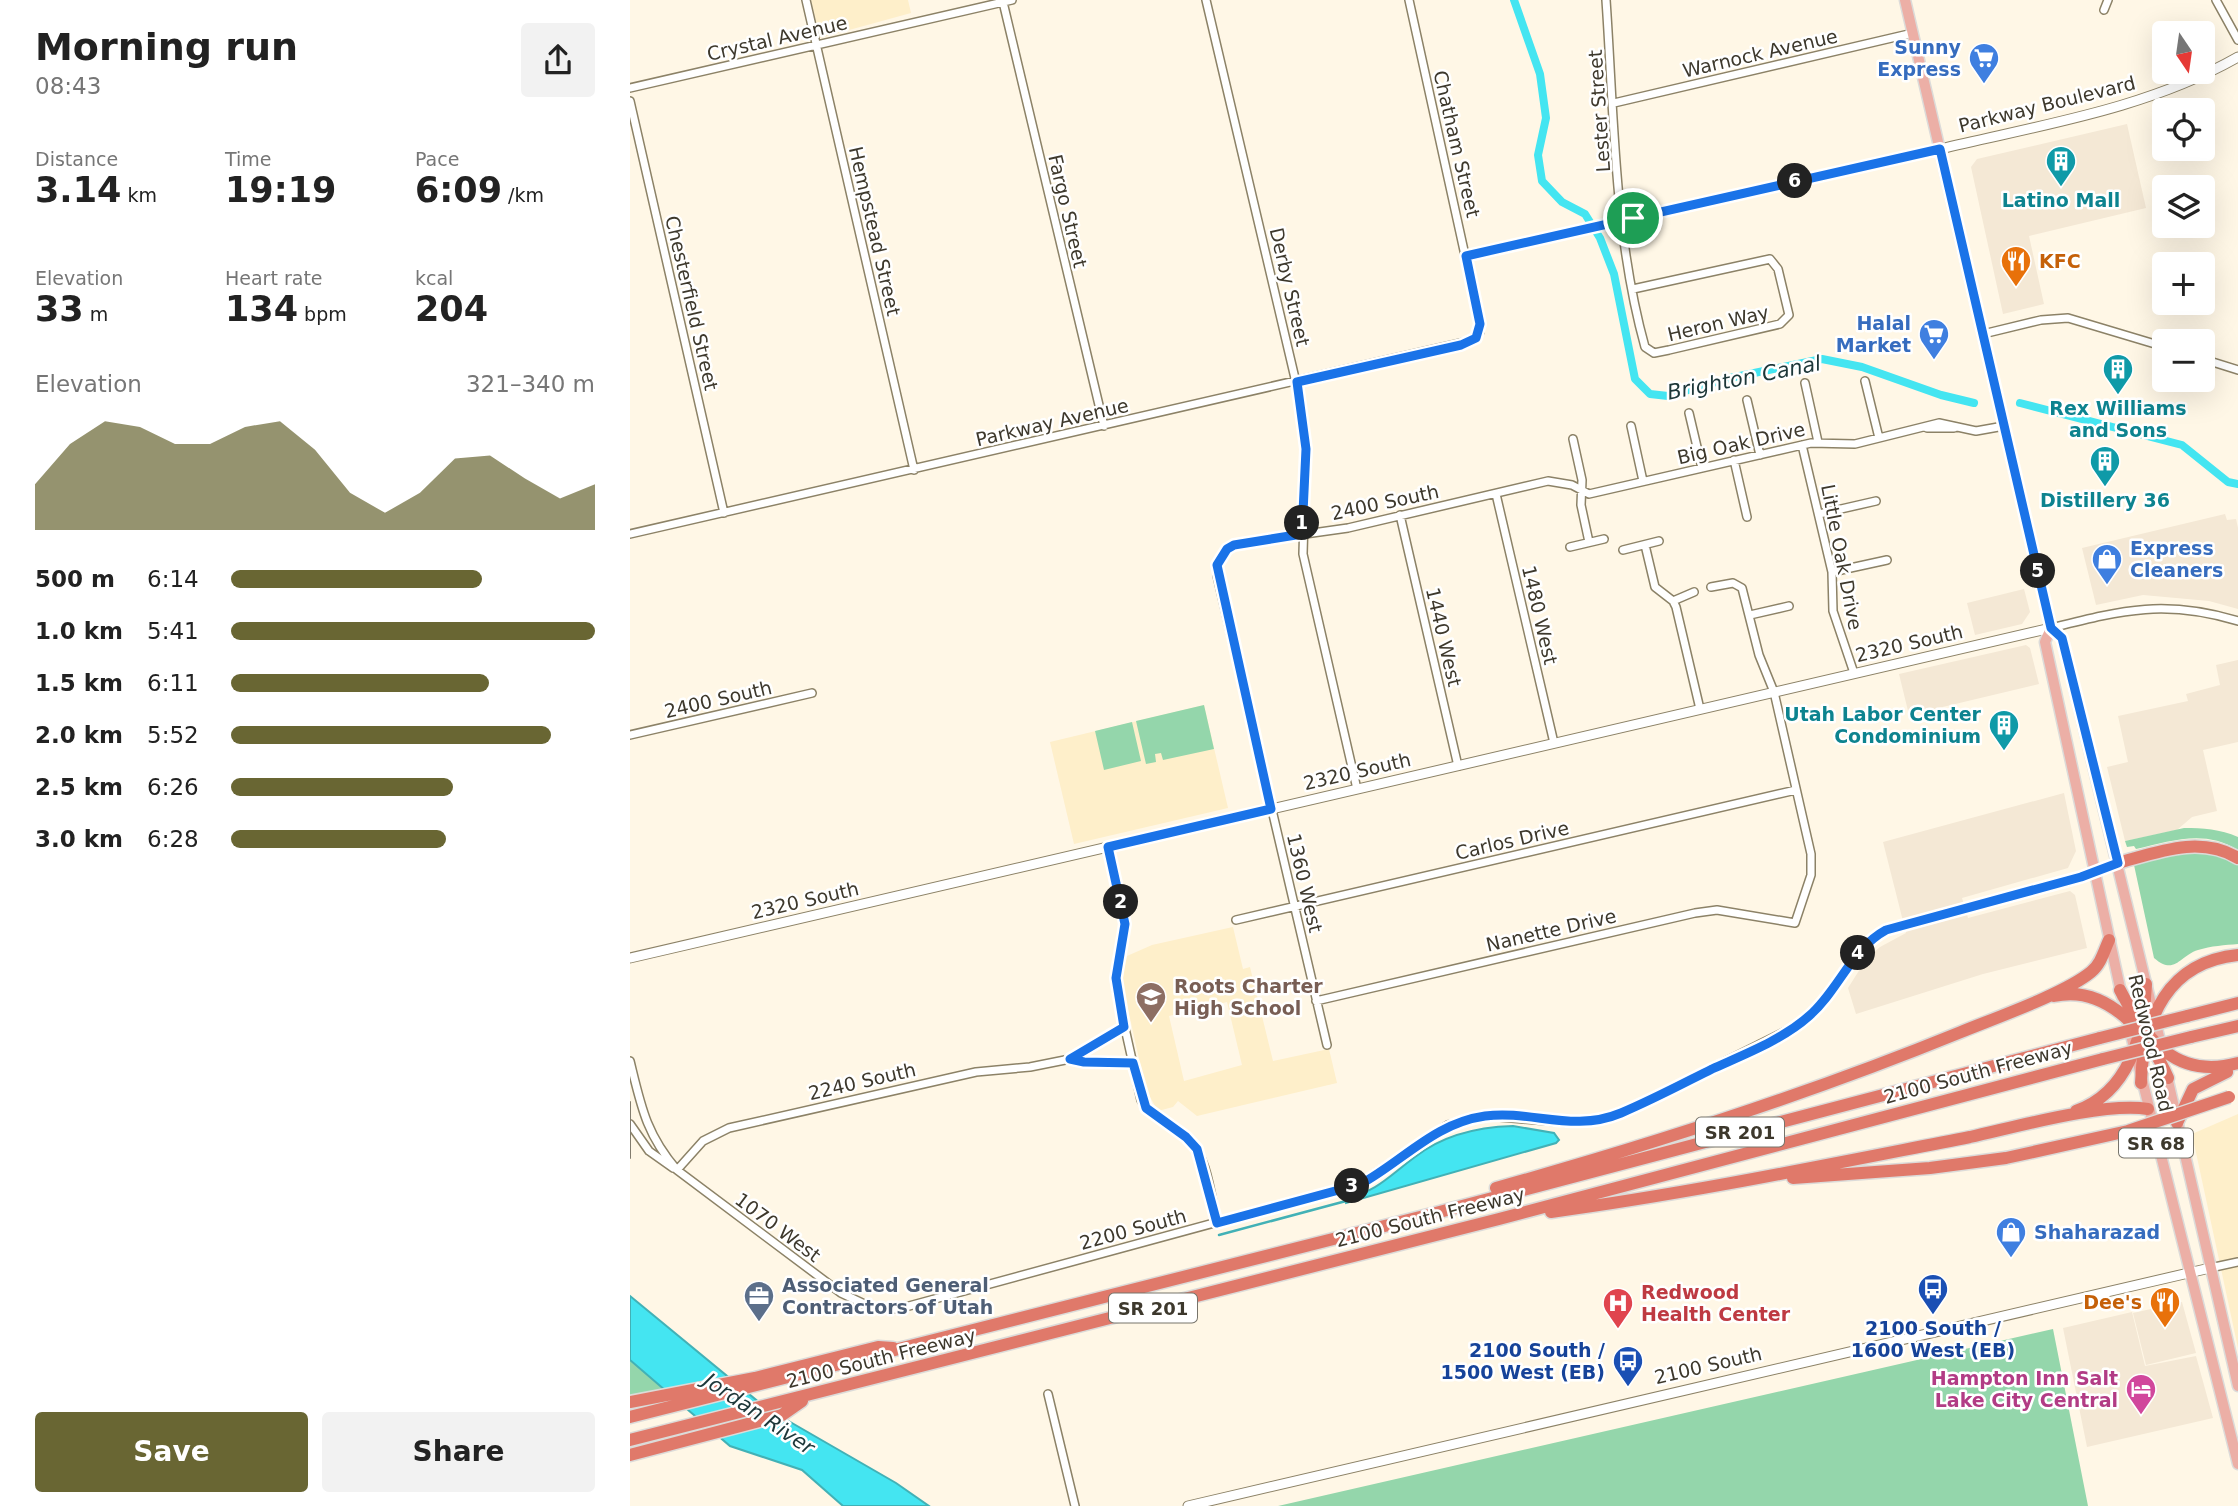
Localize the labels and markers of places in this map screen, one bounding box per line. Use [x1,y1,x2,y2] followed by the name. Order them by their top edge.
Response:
[1877,36,1962,80] place label: Sunny Express
[1967,41,2001,85] supermarket icon: Sunny Express
[2044,144,2078,188] building icon: Latino Mall
[1778,164,1812,198] pin: 6
[1603,188,1663,248] pin
[2002,189,2120,211] place label: Latino Mall
[1999,244,2033,288] restaurant icon: KFC
[2039,250,2081,272] place label: KFC
[1836,312,1911,356] place label: Halal Market
[1917,317,1951,361] supermarket icon: Halal Market
[2101,352,2135,396] building icon: Rex Williams and Sons
[2049,397,2187,441] place label: Rex Williams and Sons
[2088,444,2122,488] building icon: Distillery 36
[2040,489,2170,511] place label: Distillery 36
[1284,505,1320,540] pin: 1
[2130,537,2223,581] place label: Express Cleaners
[2090,542,2124,586] shop icon: Express Cleaners
[2020,554,2056,588] pin: 5
[1784,703,1982,747] place label: Utah Labor Center Condominium
[1987,708,2021,752] building icon: Utah Labor Center Condominium
[1104,884,1138,920] pin: 2
[1840,936,1876,970] pin: 4
[1174,975,1323,1019] place label: Roots Charter High School
[1134,980,1168,1024] school or university icon: Roots Charter High School
[1334,1168,1370,1204] pin: 3
[1994,1215,2028,1259] shop icon: Shaharazad
[2034,1221,2160,1243] place label: Shaharazad
[1916,1272,1950,1316] bus stop icon: 2100 South / 1600 West (EB)
[782,1274,993,1318] place label: Associated General Contractors of Utah
[742,1279,776,1323] office icon: Associated General Contractors of Utah
[1641,1281,1791,1325] place label: Redwood Health Center
[2148,1285,2182,1329] restaurant icon: Dee's
[1601,1286,1635,1330] hospital icon: Redwood Health Center
[2083,1291,2142,1313] place label: Dee's
[1851,1317,2015,1361] place label: 2100 South / 1600 West (EB)
[1441,1339,1605,1383] place label: 2100 South / 1500 West (EB)
[1611,1344,1645,1388] bus stop icon: 2100 South / 1500 West (EB)
[1931,1367,2118,1411] place label: Hampton Inn Salt Lake City Central
[2124,1372,2158,1416] hotel icon: Hampton Inn Salt Lake City Central

